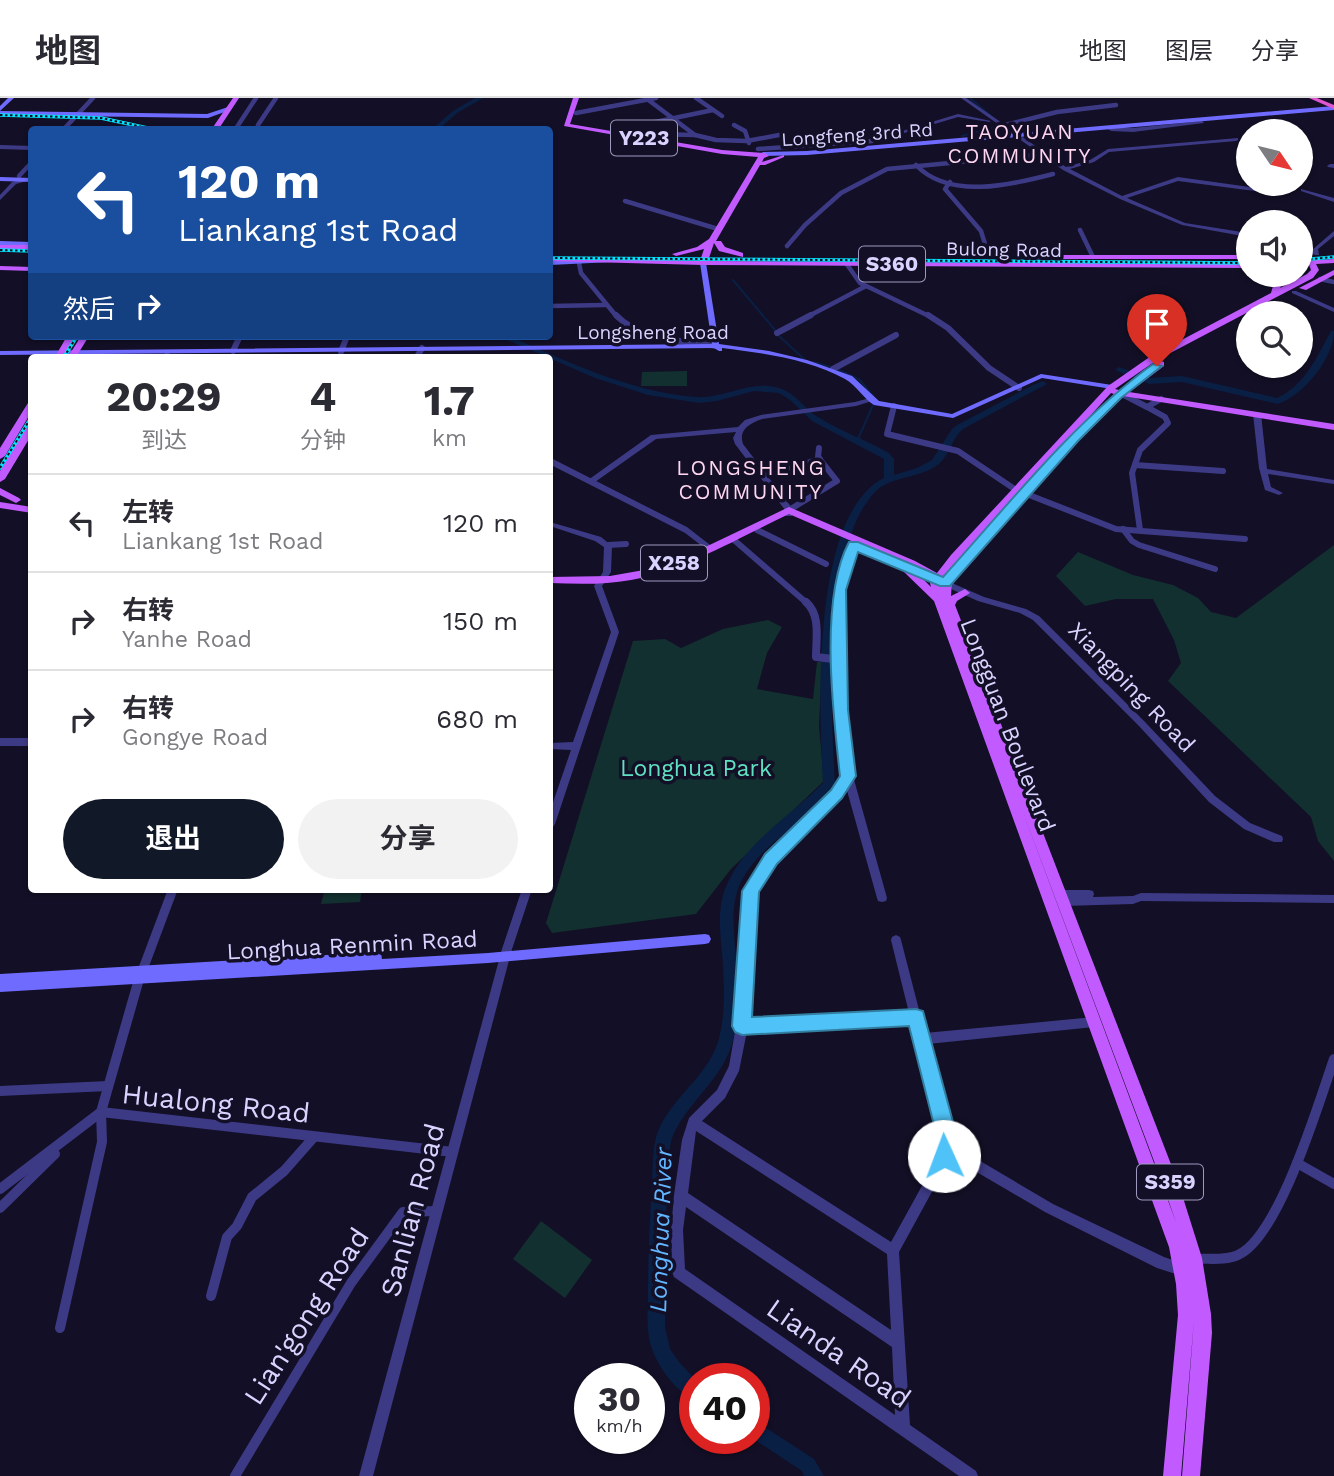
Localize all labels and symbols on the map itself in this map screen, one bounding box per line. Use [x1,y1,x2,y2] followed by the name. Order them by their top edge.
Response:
[780,118,934,151] street label: Longfeng 3rd Rd
[947,119,1093,168] district label: TAOYUAN COMMUNITY
[1236,119,1312,196] north arrow
[611,120,677,156] road number: Y223
[946,237,1062,262] street label: Bulong Road
[859,246,925,282] road number: S360
[1127,294,1187,366] pin
[577,321,729,344] street label: Longsheng Road
[676,455,826,504] district label: LONGSHENG COMMUNITY
[641,546,707,580] road number: X258
[954,615,1061,836] street label: Longguan Boulevard
[1063,617,1201,758] street label: Xiangping Road
[620,755,772,782] park label: Longhua Park
[226,925,478,966] street label: Longhua Renmin Road
[120,1077,312,1130] street label: Hualong Road
[907,1119,981,1193] position arrow
[374,1120,451,1300] street label: Sanlian Road
[644,1145,678,1313] water label: Longhua River
[1137,1164,1203,1200] road number: S359
[237,1222,376,1411] street label: Lian'gong Road
[760,1292,917,1415] street label: Lianda Road
[679,1363,770,1454] speed limit sign: 40

